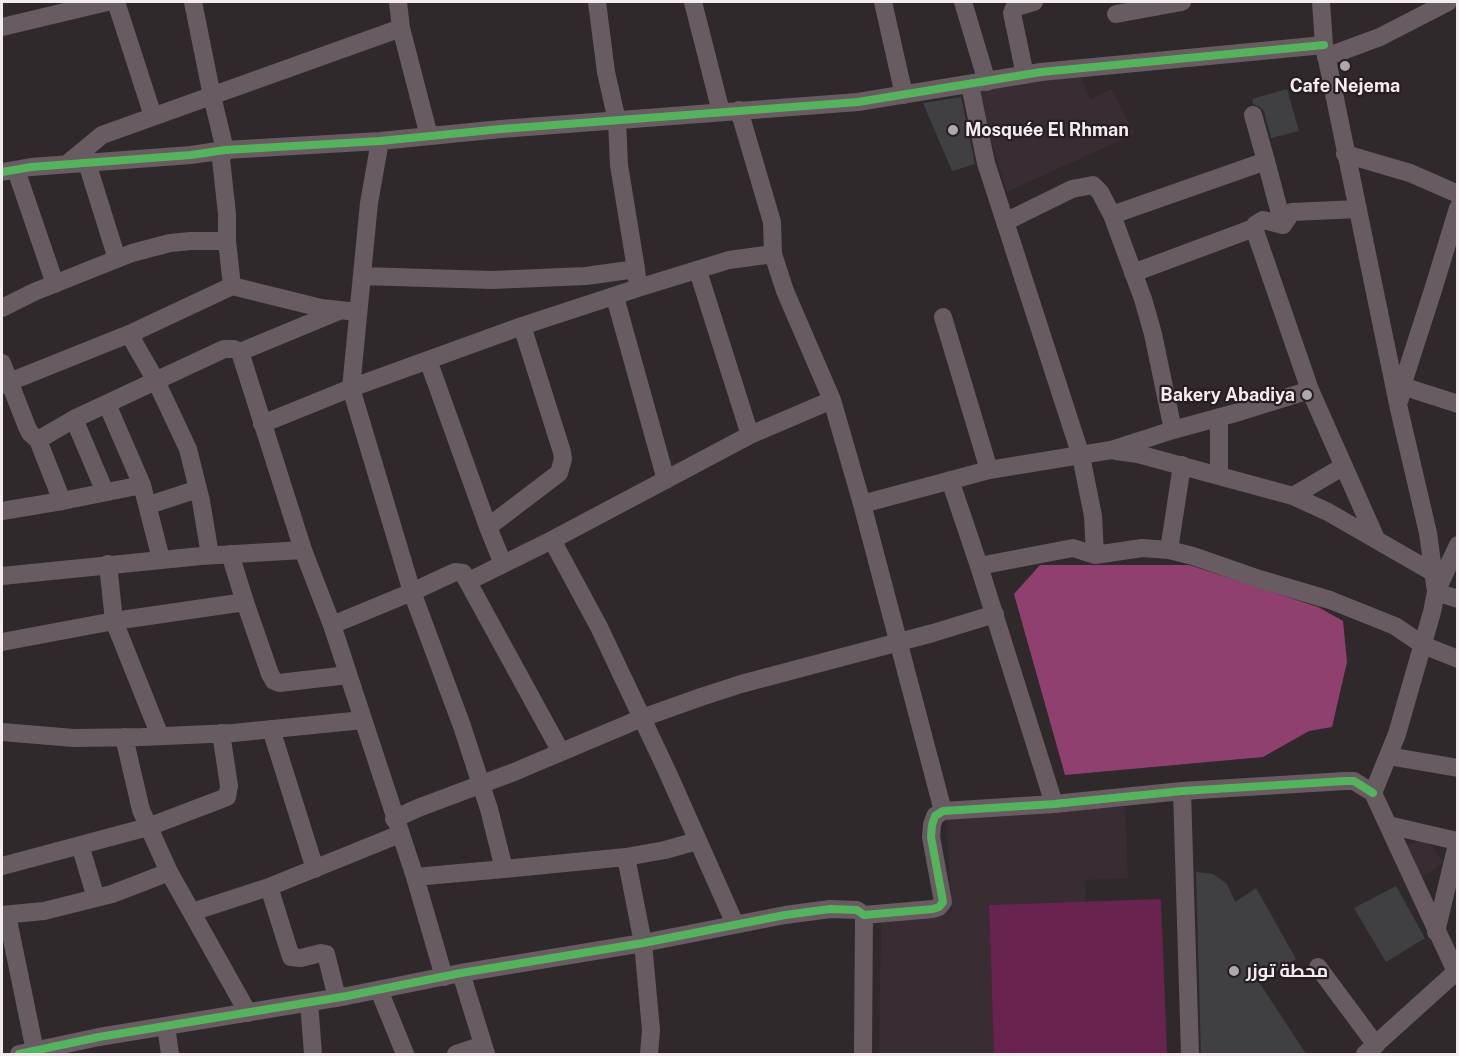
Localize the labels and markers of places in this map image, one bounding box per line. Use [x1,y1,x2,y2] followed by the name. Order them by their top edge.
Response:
[1338,59,1352,73] marker: Cafe Nejema
[1290,75,1400,97] place label: Cafe Nejema
[965,119,1129,141] place label: Mosquée El Rhman
[946,123,960,137] marker: Mosquée El Rhman
[1160,384,1295,406] place label: Bakery Abadiya
[1300,388,1314,402] marker: Bakery Abadiya
[1246,960,1328,982] place label: محطة توزر
[1227,964,1241,978] marker: محطة توزر

